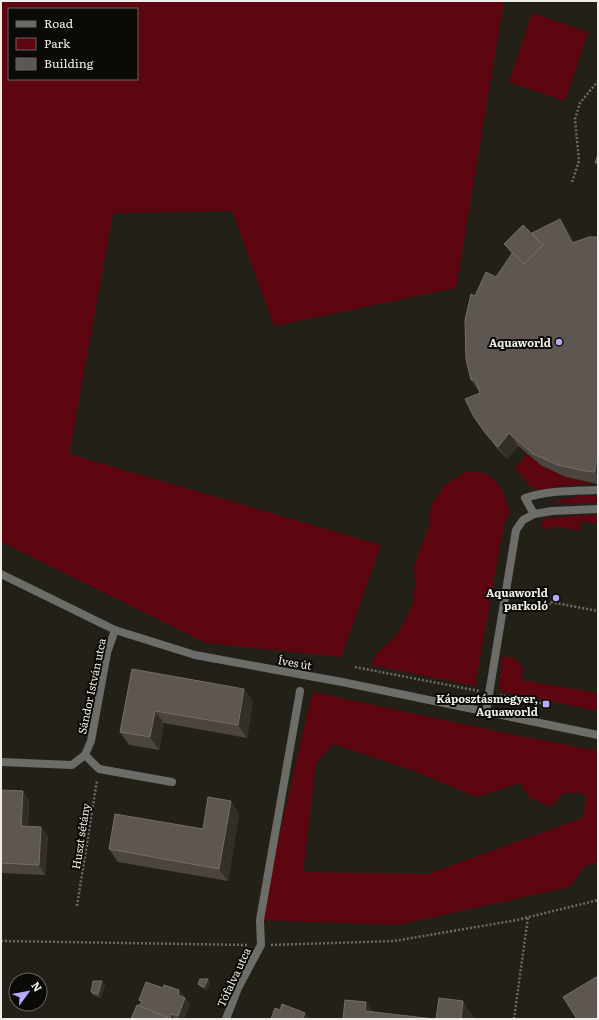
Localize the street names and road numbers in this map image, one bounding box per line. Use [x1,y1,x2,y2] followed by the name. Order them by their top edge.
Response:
[73,636,109,735] street label: Sándor István utca
[277,651,314,673] street label: Íves út
[67,801,93,870] street label: Huszt sétány
[212,944,254,1009] street label: Tófalva utca

